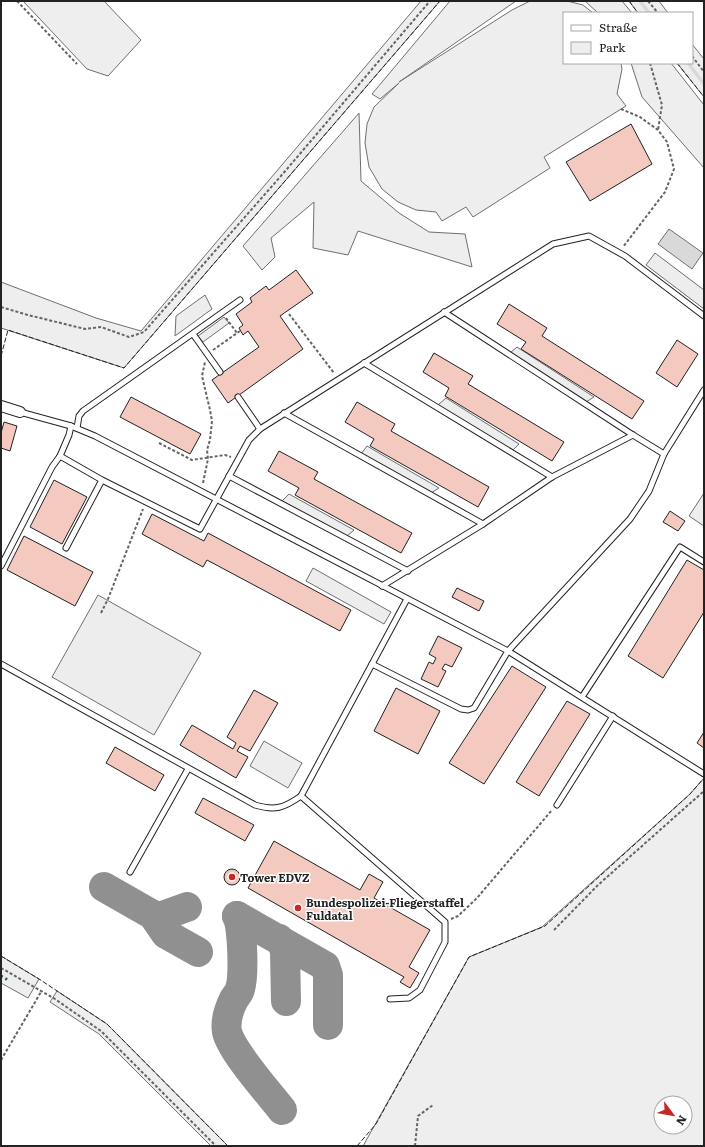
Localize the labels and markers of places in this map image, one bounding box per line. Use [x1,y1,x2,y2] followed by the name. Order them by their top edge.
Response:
[240,869,310,885] place label: Tower EDVZ
[227,872,237,882] marker: Tower EDVZ
[306,894,464,923] place label: Bundespolizei-Fliegerstaffel Fuldatal
[293,903,303,913] marker: Bundespolizei-Fliegerstaffel Fuldatal

